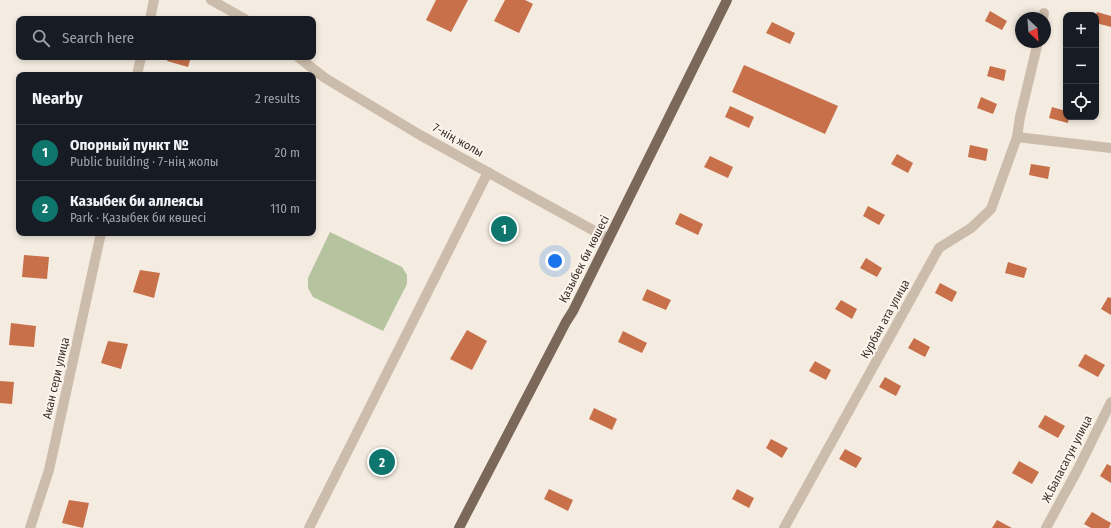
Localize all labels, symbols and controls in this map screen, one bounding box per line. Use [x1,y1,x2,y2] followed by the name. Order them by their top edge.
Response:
[1015,12,1051,48] north arrow
[1063,12,1099,120] map controls
[1063,12,1099,48] button: +
[16,16,316,60] search box
[30,27,52,49] icon: search
[62,29,134,47] text: Search here
[1063,48,1099,84] button: −
[1063,84,1099,120] button: locate
[32,88,83,109] text: Nearby
[255,91,300,106] text: 2 results
[430,120,486,160] street label: 7-нің жолы
[70,136,189,154] text: Опорный пункт №
[42,145,48,160] text: 1
[274,145,300,160] text: 20 m
[70,154,219,169] text: Public building · 7-нің жолы
[70,192,203,210] text: Казыбек би аллеясы
[42,201,48,216] text: 2
[270,201,300,216] text: 110 m
[70,210,206,225] text: Park · Қазыбек би көшесі
[556,213,612,305] street label: Қазыбек би көшесі
[491,214,517,244] pin: 1
[545,251,565,271] your location
[858,277,913,361] street label: Курбан ата улица
[40,336,72,420] street label: Акан сери улица
[1039,413,1095,505] street label: Ж.Баласагун улица
[369,447,395,477] pin: 2

